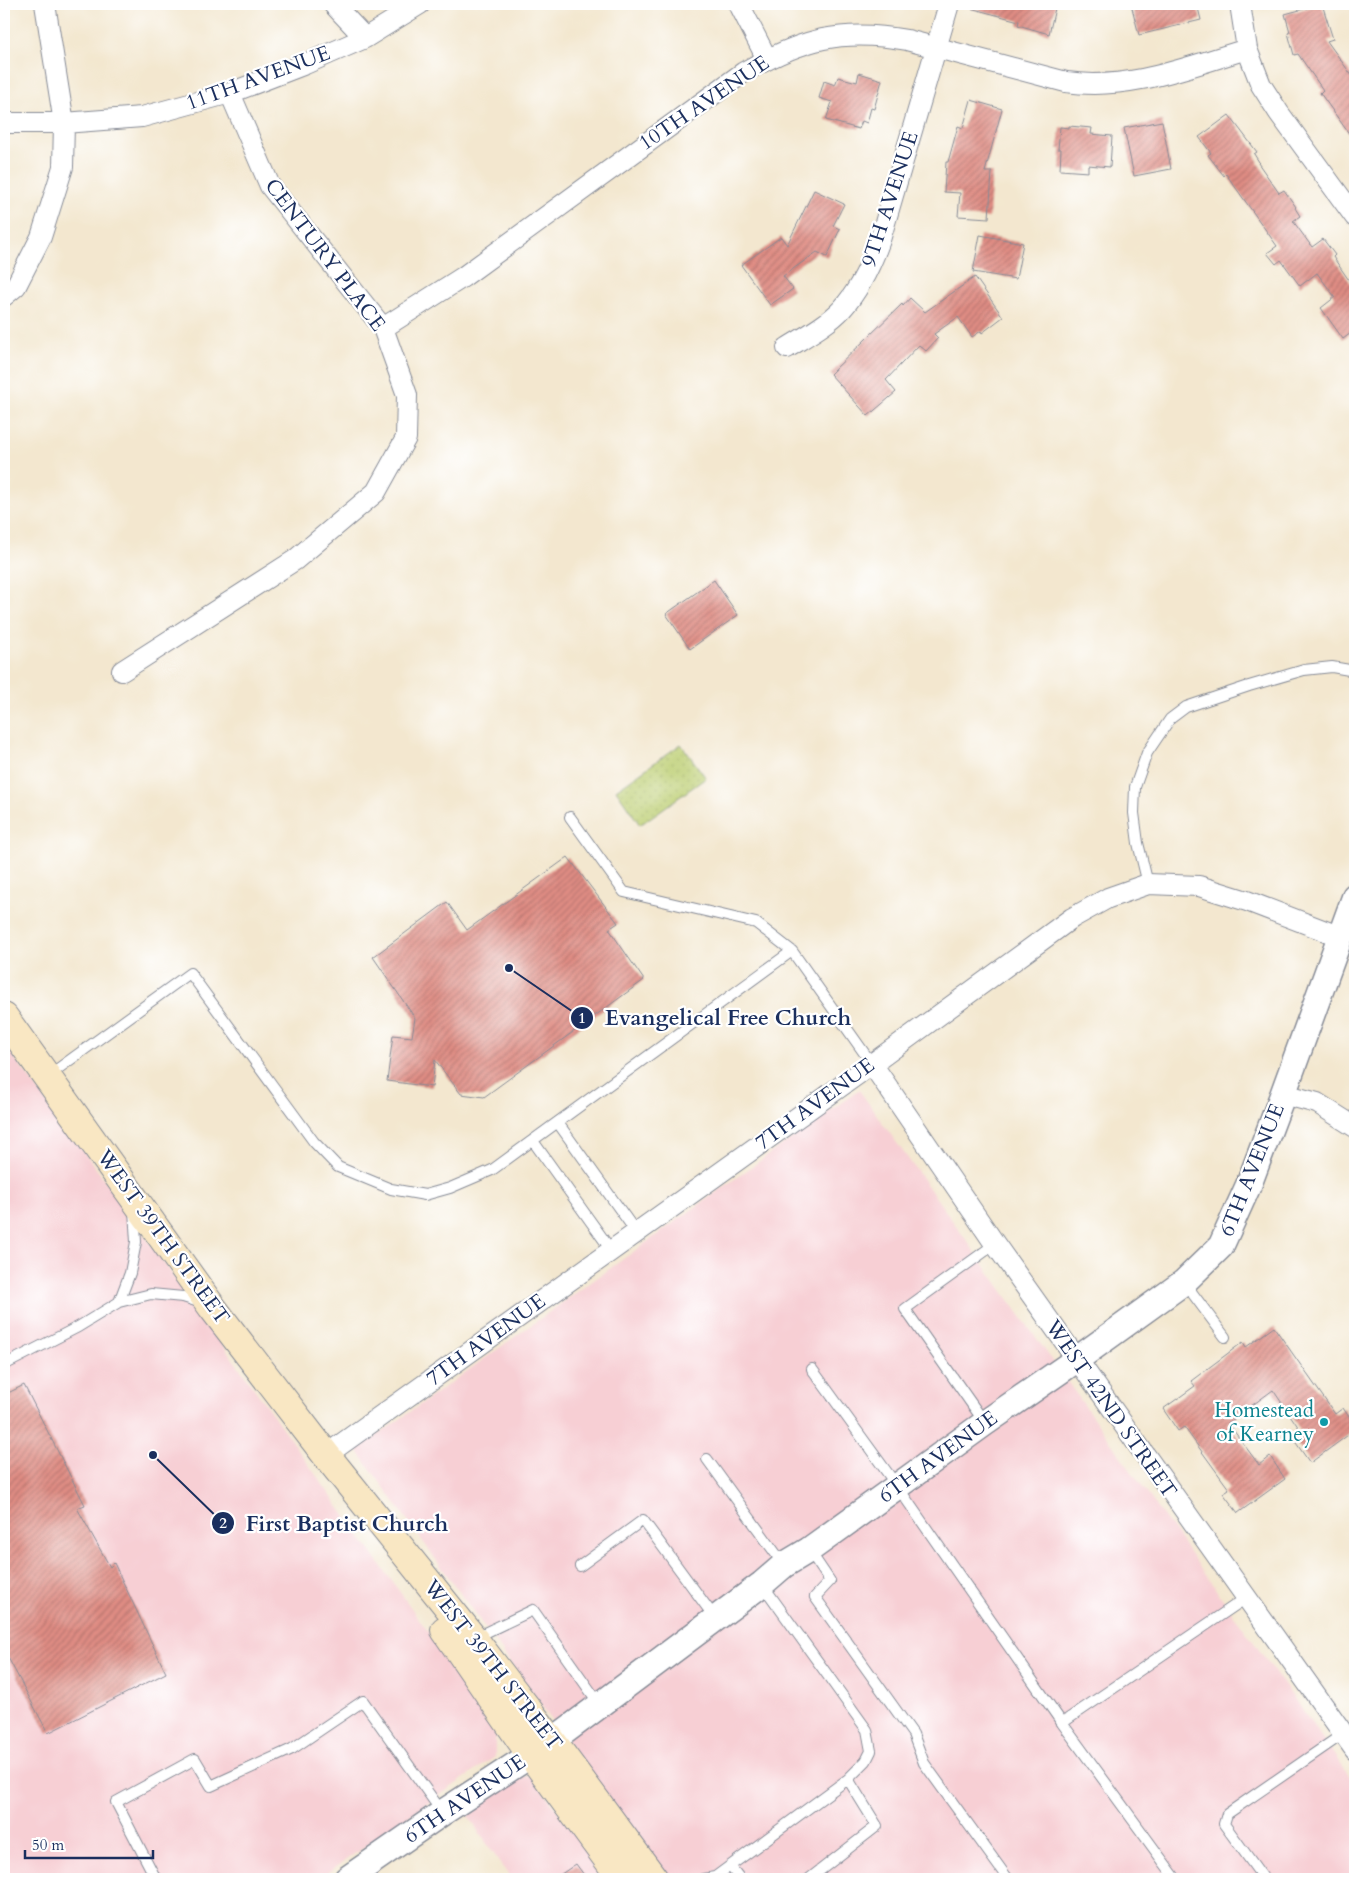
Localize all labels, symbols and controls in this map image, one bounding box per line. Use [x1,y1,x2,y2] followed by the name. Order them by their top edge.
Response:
[182,38,334,118] street label: 11TH AVENUE
[633,49,775,157] street label: 10TH AVENUE
[854,128,926,270] street label: 9TH AVENUE
[258,173,392,337] street label: CENTURY PLACE
[570,999,861,1036] callout: Evangelical Free Church
[605,1003,851,1033] text: Evangelical Free Church
[578,1008,586,1028] text: 1
[750,1051,880,1157] street label: 7TH AVENUE
[1212,1099,1292,1241] street label: 6TH AVENUE
[89,1143,236,1330] street label: WEST 39TH STREET
[421,1287,551,1393] street label: 7TH AVENUE
[1038,1313,1184,1504] street label: WEST 42ND STREET
[1214,1396,1314,1449] place label: Homestead of Kearney
[873,1404,1003,1510] street label: 6TH AVENUE
[1318,1416,1330,1428] marker: Homestead of Kearney
[211,1505,458,1542] callout: First Baptist Church
[246,1509,449,1539] text: First Baptist Church
[219,1513,227,1533] text: 2
[416,1573,569,1757] street label: WEST 39TH STREET
[399,1748,531,1850] street label: 6TH AVENUE
[25,1828,152,1860] scale bar
[32,1835,64,1855] text: 50 m

